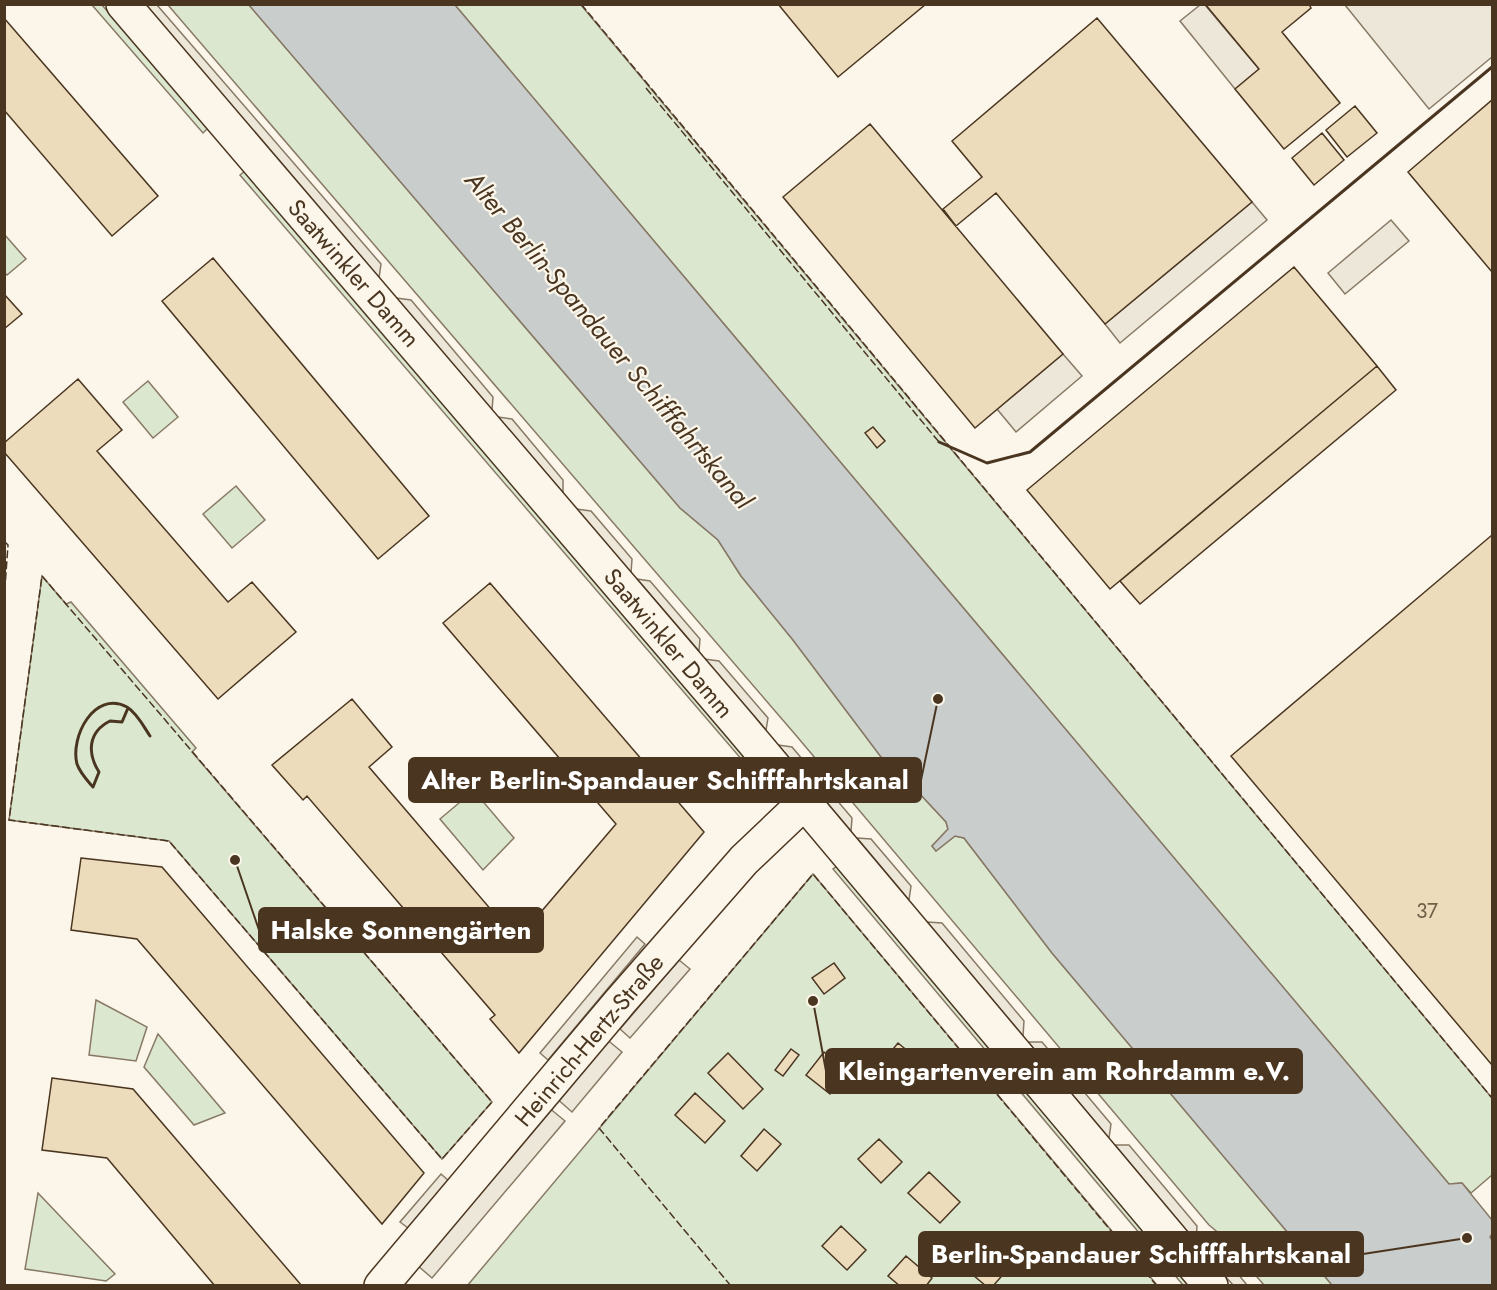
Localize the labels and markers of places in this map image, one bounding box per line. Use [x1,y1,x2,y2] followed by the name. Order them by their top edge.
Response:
[409,758,921,802] callout: Alter Berlin-Spandauer Schifffahrtskanal
[259,908,543,952] callout: Halske Sonnengärten
[826,1049,1302,1093] callout: Kleingartenverein am Rohrdamm e.V.
[919,1232,1363,1276] callout: Berlin-Spandauer Schifffahrtskanal

